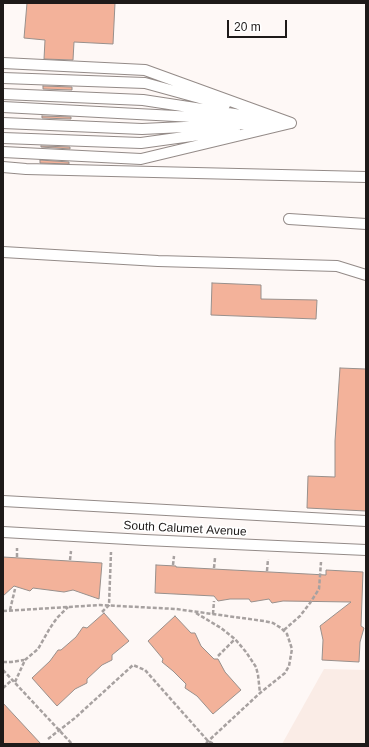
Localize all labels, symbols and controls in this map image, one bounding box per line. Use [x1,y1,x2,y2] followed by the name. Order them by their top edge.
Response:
[229,12,289,38] scale bar
[234,20,261,34] text: 20 m
[123,519,247,539] street label: South Calumet Avenue

